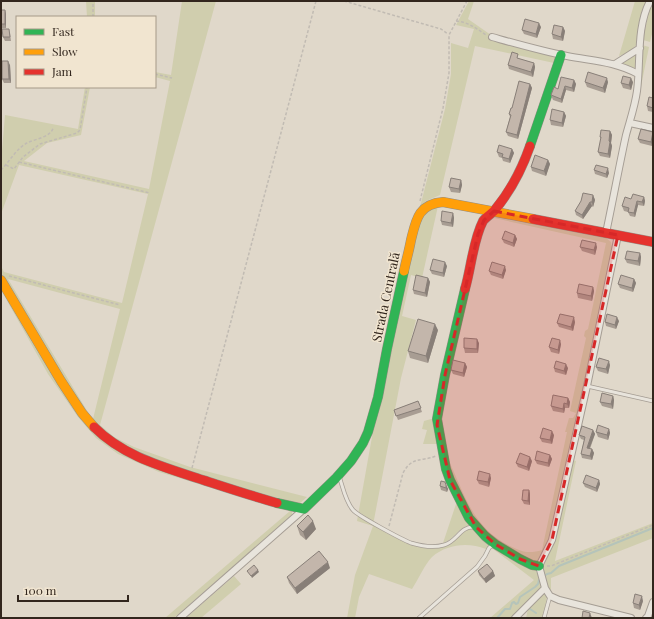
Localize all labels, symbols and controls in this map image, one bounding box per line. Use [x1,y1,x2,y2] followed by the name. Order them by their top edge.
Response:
[16,16,156,88] legend
[52,23,75,39] text: Fast
[52,43,78,59] text: Slow
[51,63,73,79] text: Jam
[367,250,403,343] street label: Strada Centrală
[18,577,128,603] scale bar
[24,582,57,598] text: 100 m

